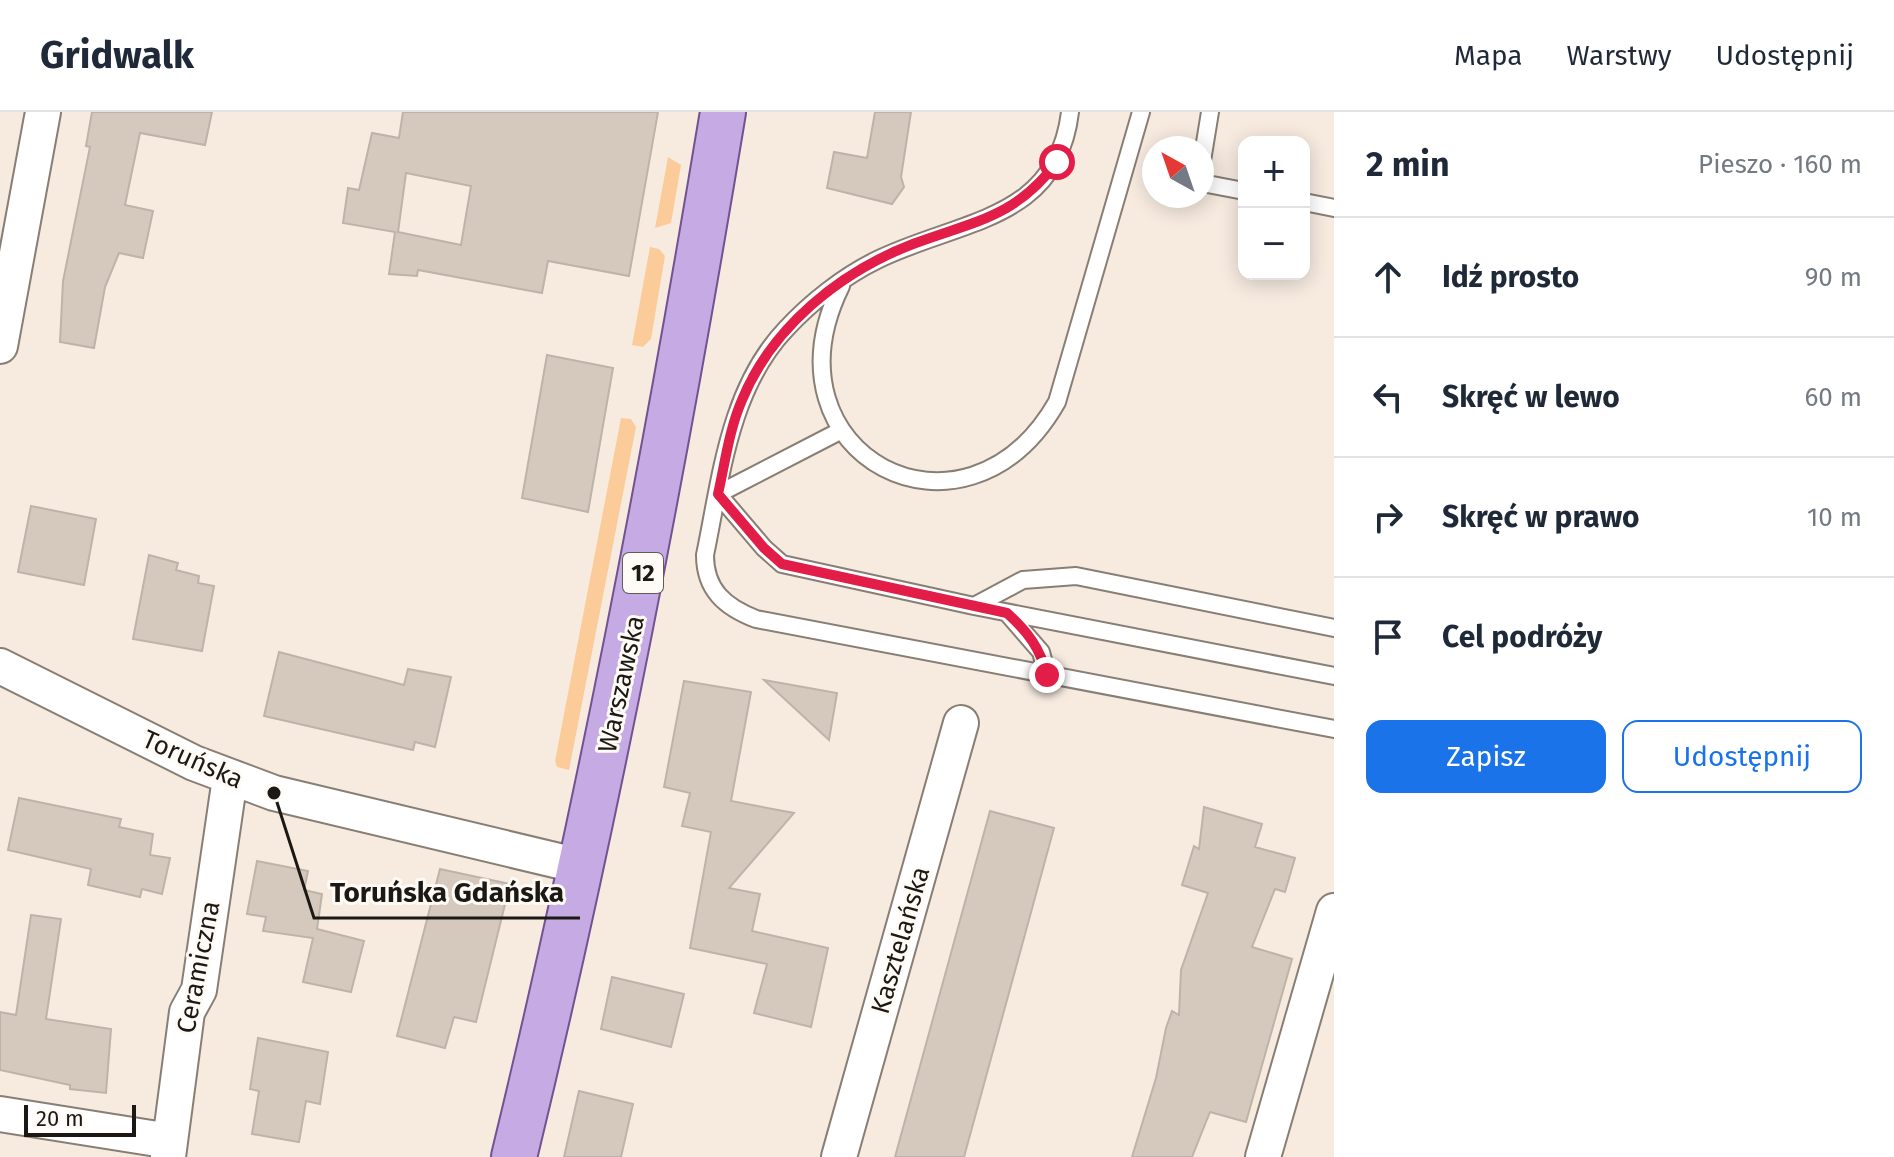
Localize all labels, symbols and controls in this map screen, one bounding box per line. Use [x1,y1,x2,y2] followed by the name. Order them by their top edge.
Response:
[40,32,194,78] text: Gridwalk
[1454,39,1523,72] text: Mapa
[1567,39,1672,72] text: Warstwy
[1716,39,1854,72] text: Udostępnij
[1142,136,1214,208] north arrow
[1238,136,1310,280] map controls
[1238,136,1310,208] button: +
[1039,144,1075,180] route start
[1366,144,1450,185] text: 2 min
[1698,149,1862,180] text: Pieszo · 160 m
[1238,208,1310,280] button: −
[1366,255,1410,299] icon: ahead
[1442,259,1579,295] text: Idź prosto
[1805,262,1862,293] text: 90 m
[1366,375,1410,419] icon: left
[1442,379,1620,415] text: Skręć w lewo
[1804,382,1862,413] text: 60 m
[1366,495,1410,539] icon: right
[1442,499,1640,535] text: Skręć w prawo
[1807,502,1862,533] text: 10 m
[623,553,663,593] road number: 12
[592,613,651,756] street label: Warszawska
[1366,615,1410,659] icon: arrive
[1442,619,1602,655] text: Cel podróży
[1029,657,1065,693] route end
[1366,720,1606,793] button: Zapisz
[1622,720,1862,793] button: Udostępnij
[138,724,248,795] street label: Toruńska
[865,863,936,1017] street label: Kasztelańska
[314,866,580,918] callout: Toruńska Gdańska
[330,876,564,909] text: Toruńska Gdańska
[170,898,227,1036] street label: Ceramiczna
[24,1101,136,1137] scale bar
[36,1105,84,1132] text: 20 m

